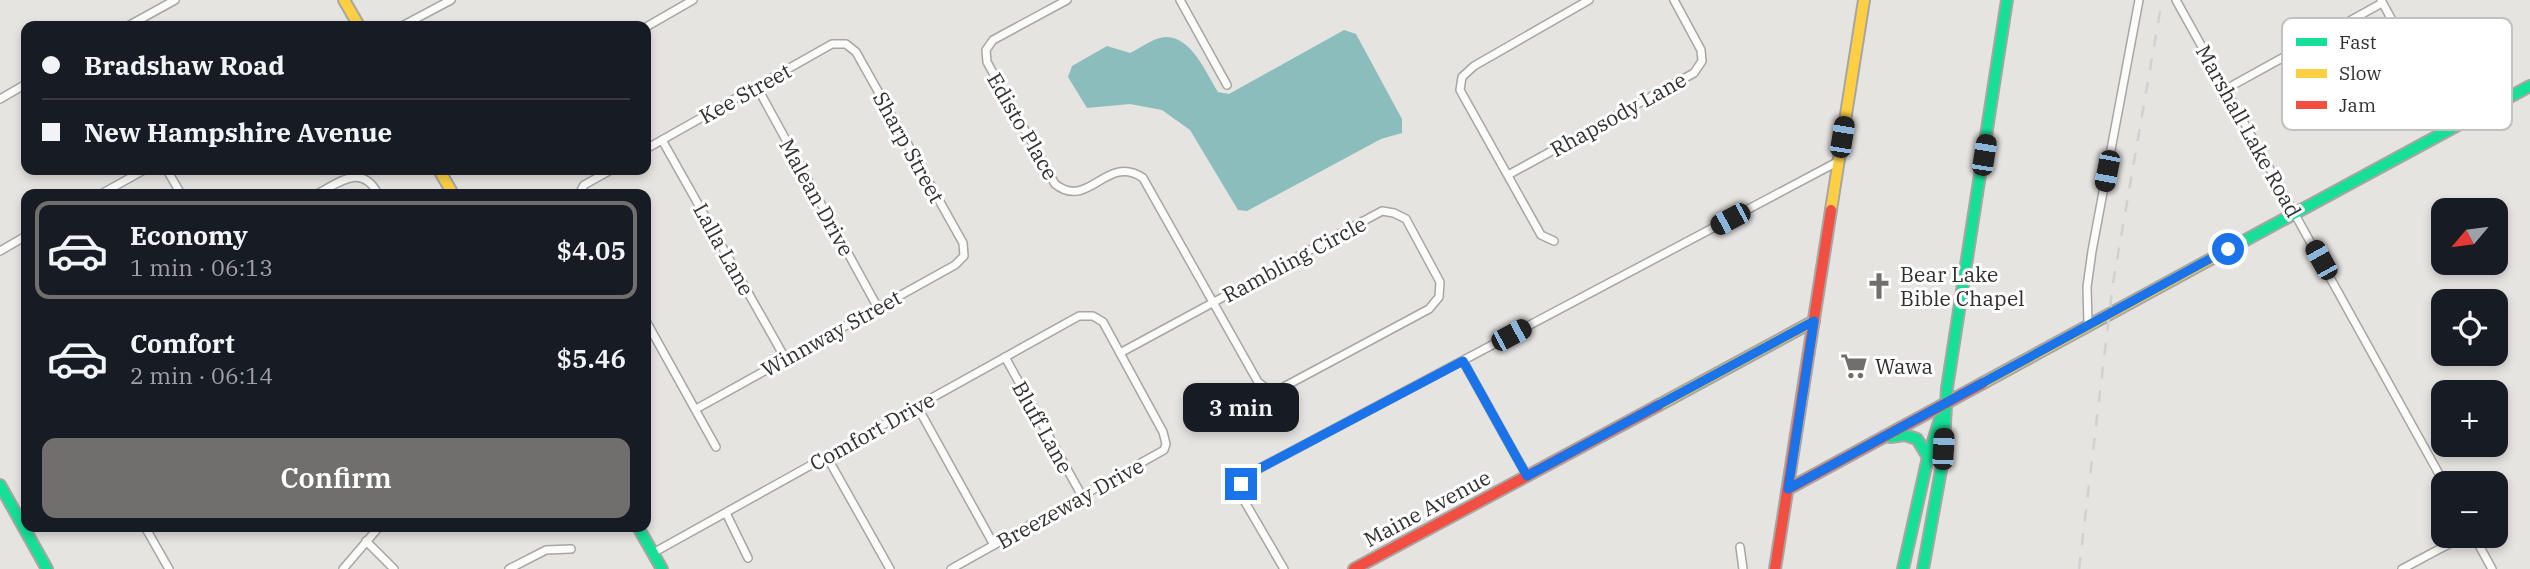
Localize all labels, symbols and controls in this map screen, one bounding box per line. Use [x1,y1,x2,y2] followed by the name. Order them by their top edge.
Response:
[2282,18,2512,130] legend
[2339,30,2377,54] text: Fast
[2190,40,2308,223] street label: Marshall Lake Road
[84,48,285,82] text: Bradshaw Road
[694,56,796,130] street label: Kee Street
[2339,61,2381,85] text: Slow
[1545,65,1691,163] street label: Rhapsody Lane
[981,67,1065,185] street label: Edisto Place
[867,86,951,208] street label: Sharp Street
[2339,93,2376,117] text: Jam
[84,115,392,149] text: New Hampshire Avenue
[1829,115,1856,159] car
[773,133,861,261] street label: Malean Drive
[1971,133,1998,177] car
[2093,148,2122,194] car
[687,198,761,300] street label: Lalla Lane
[2431,198,2508,275] north arrow
[2431,198,2508,548] map controls
[1707,200,1754,238] car
[1217,209,1371,309] street label: Rambling Circle
[130,218,248,252] text: Economy
[46,219,109,282] icon: car
[557,233,626,267] text: $4.05
[2212,233,2244,265] route start
[2302,237,2341,283] car
[130,252,273,282] text: 1 min · 06:13
[1900,260,2025,312] place label: Bear Lake Bible Chapel
[1864,271,1894,301] church icon: Bear Lake Bible Chapel
[756,283,906,383] street label: Winnway Street
[2431,289,2508,366] button: locate
[1488,316,1535,354] car
[130,326,235,360] text: Comfort
[46,327,109,390] icon: car
[557,341,626,375] text: $5.46
[1839,351,1869,381] supermarket icon: Wawa
[1875,352,1933,380] place label: Wawa
[130,360,273,390] text: 2 min · 06:14
[1006,376,1080,478] street label: Bluff Lane
[2431,380,2508,457] button: +
[1183,382,1299,432] callout: 3 min
[804,385,940,477] street label: Comfort Drive
[1209,392,1273,422] text: 3 min
[1932,427,1955,471] car
[42,438,630,518] button: Confirm
[991,451,1149,555] street label: Breezeway Drive
[1359,463,1495,553] street label: Maine Avenue
[1225,468,1257,500] route end
[2431,471,2508,548] button: −

